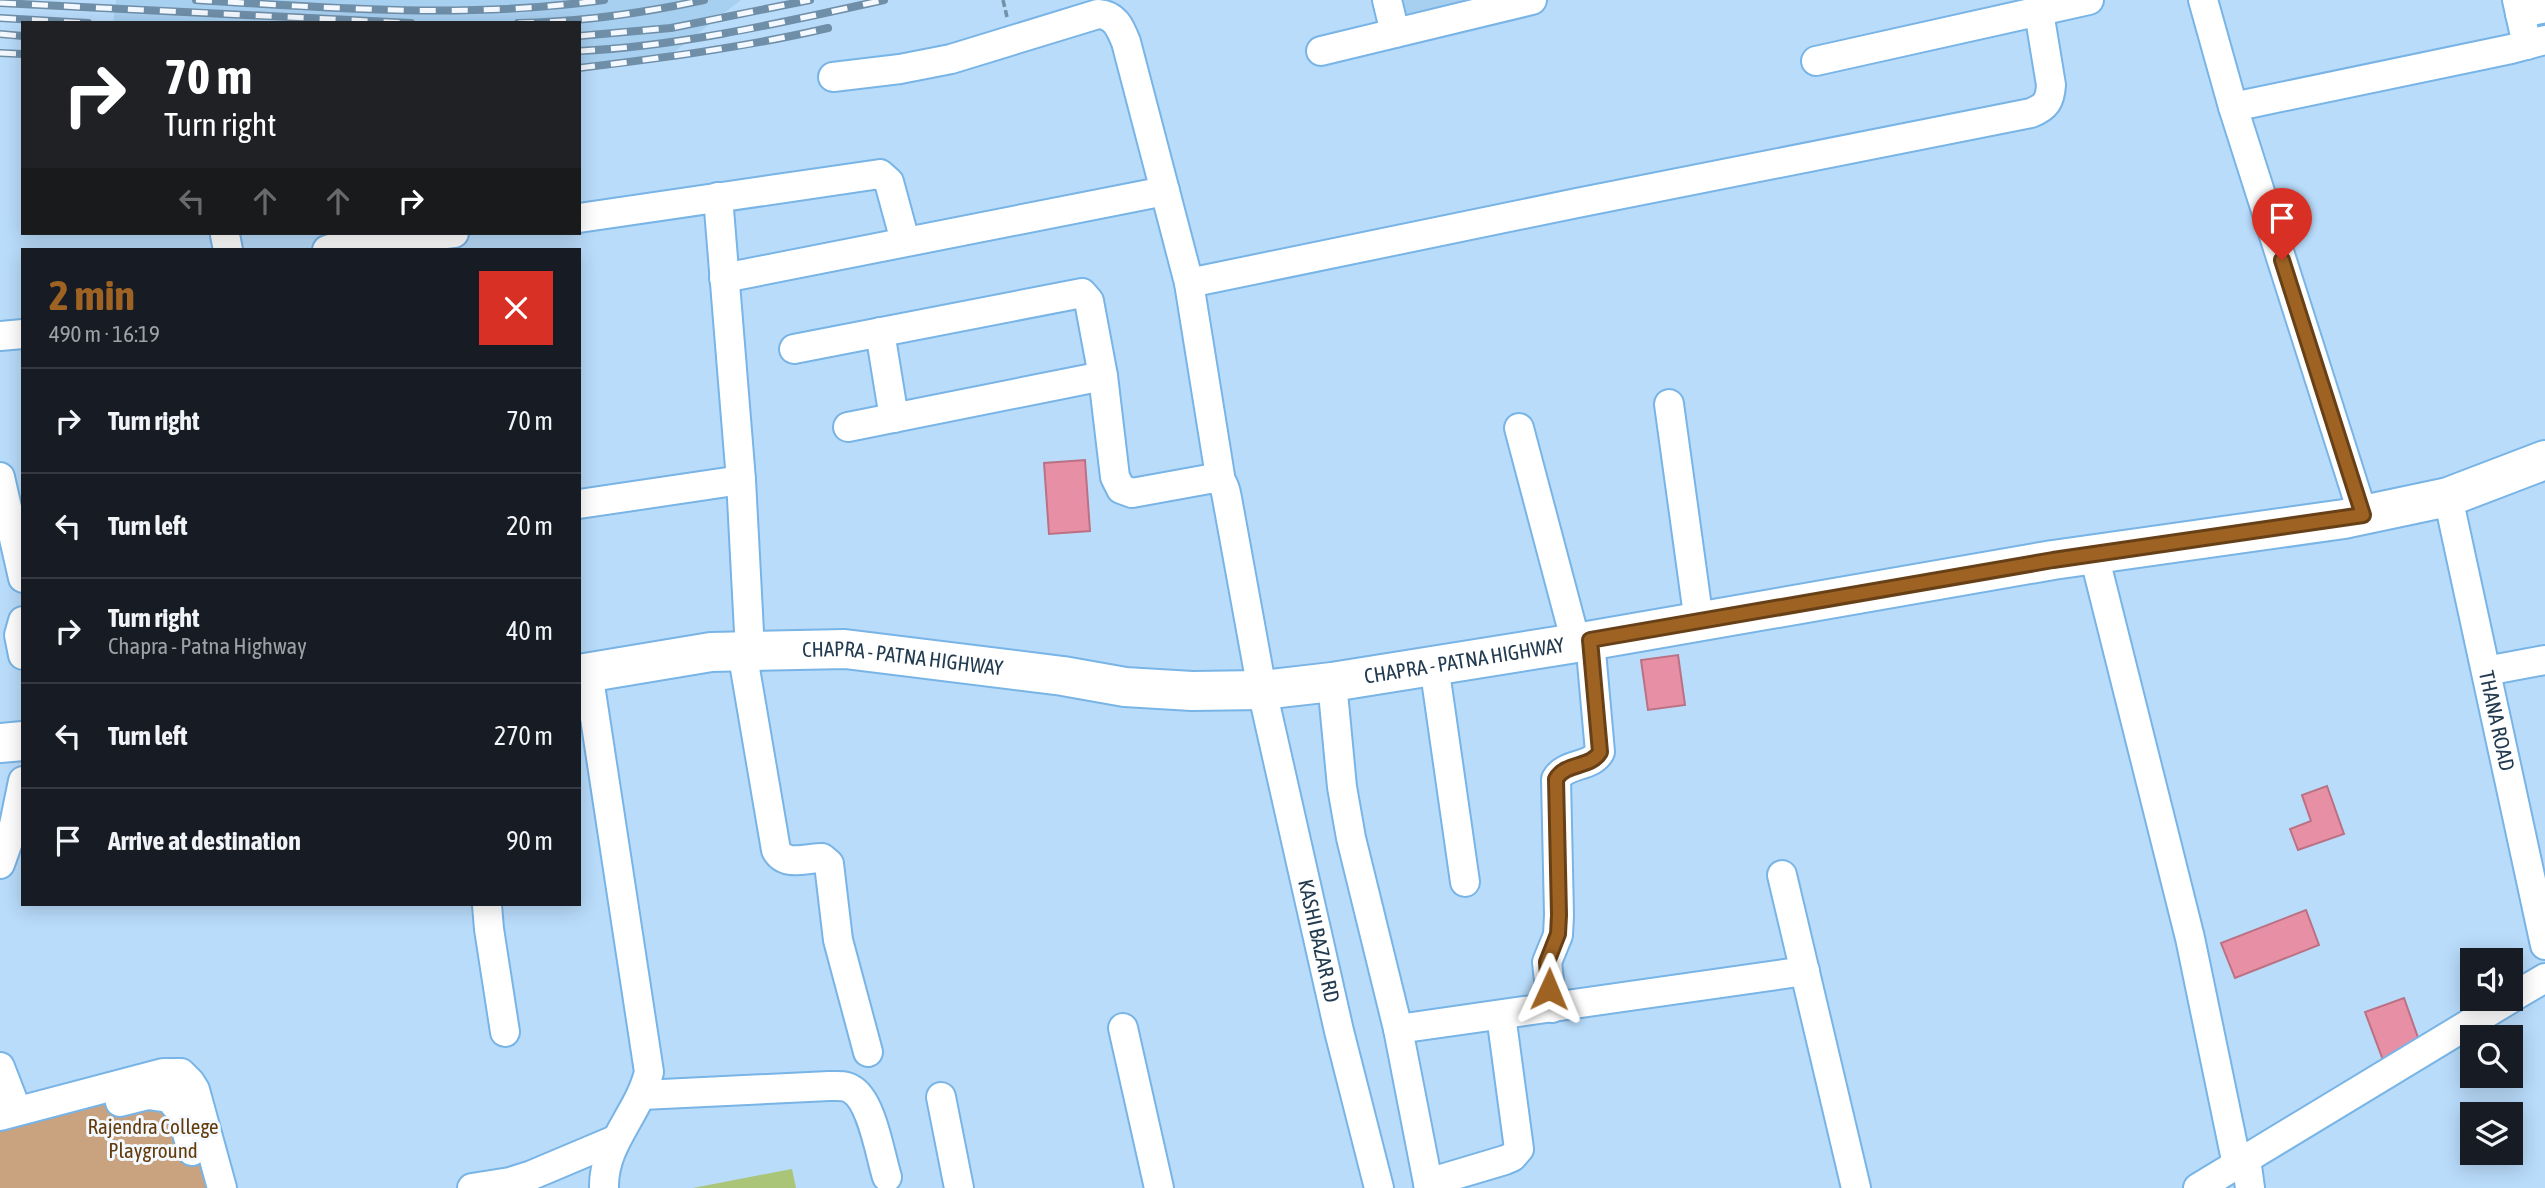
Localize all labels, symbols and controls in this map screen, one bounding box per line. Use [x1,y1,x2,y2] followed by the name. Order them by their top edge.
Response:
[164,48,252,104] text: 70 m
[49,49,140,140] icon: right
[164,106,277,143] text: Turn right
[173,182,211,220] icon: left
[246,182,284,220] icon: ahead
[319,182,357,220] icon: ahead
[392,182,430,220] icon: right
[2252,188,2312,260] pin
[2263,199,2301,237] icon: arrive
[49,271,135,319] text: 2 min
[479,271,553,345] button: close
[49,321,160,347] text: 490 m · 16:19
[49,402,87,440] icon: right
[108,406,199,436] text: Turn right
[506,406,553,436] text: 70 m
[49,507,87,545] icon: left
[108,511,188,541] text: Turn left
[506,511,553,541] text: 20 m
[108,603,199,633] text: Turn right
[49,612,87,650] icon: right
[506,616,553,646] text: 40 m
[1362,632,1566,688] street label: CHAPRA - PATNA HIGHWAY
[108,633,307,659] text: Chapra - Patna Highway
[802,636,1005,680] street label: CHAPRA - PATNA HIGHWAY
[2475,668,2520,773] street label: THANA ROAD
[49,717,87,755] icon: left
[108,721,188,751] text: Turn left
[494,721,553,751] text: 270 m
[49,822,87,860] icon: arrive
[108,826,301,856] text: Arrive at destination
[506,826,553,856] text: 90 m
[1294,877,1345,1005] street label: KASHI BAZAR RD
[2460,948,2523,1165] map controls
[2460,948,2523,1011] button: sound
[1512,952,1586,1026] position arrow
[2460,1025,2523,1088] button: search
[2460,1102,2523,1165] button: layers
[87,1114,219,1162] park label: Rajendra College Playground

